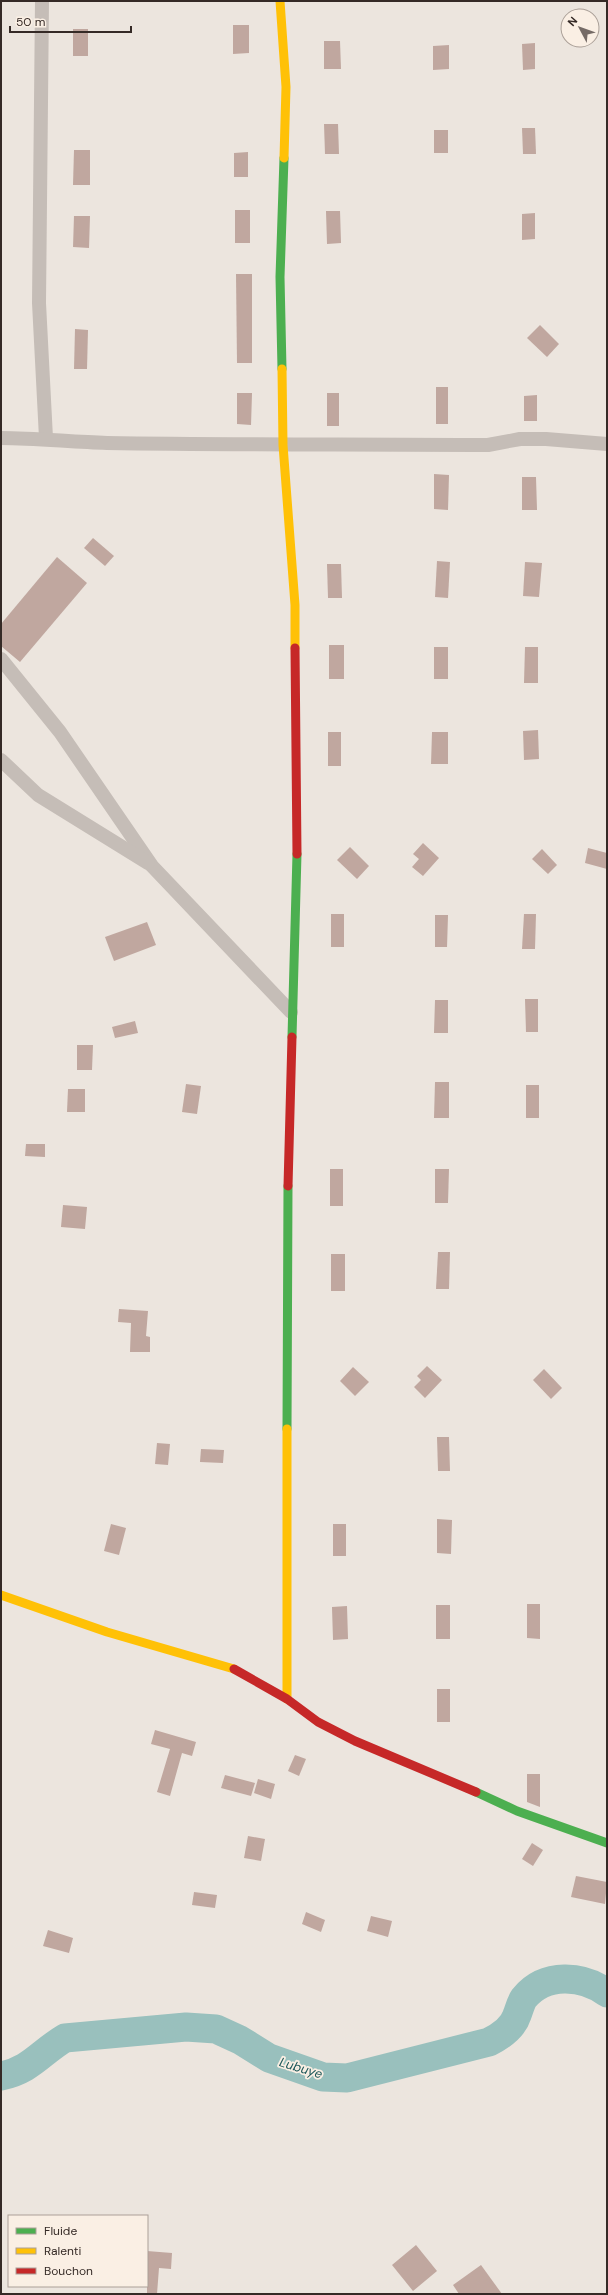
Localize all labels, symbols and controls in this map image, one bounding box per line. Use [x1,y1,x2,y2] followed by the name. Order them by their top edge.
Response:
[10,8,131,34] scale bar
[560,8,600,48] north arrow
[16,14,45,30] text: 50 m
[565,14,580,29] text: N
[277,2053,325,2083] water label: Lubuye
[8,2215,148,2287] legend
[44,2223,77,2239] text: Fluide
[44,2243,82,2259] text: Ralenti
[44,2263,93,2279] text: Bouchon

